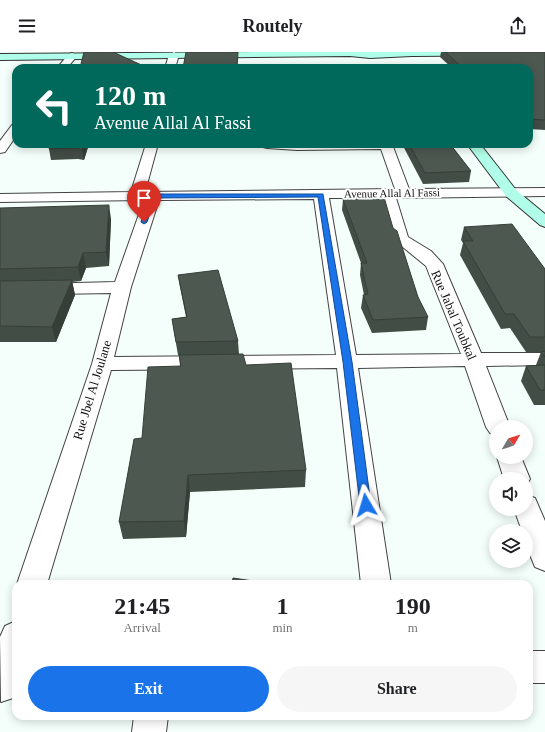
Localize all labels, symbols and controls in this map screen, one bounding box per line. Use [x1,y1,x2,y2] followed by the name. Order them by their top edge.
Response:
[16,15,38,37] icon: menu
[507,15,529,37] icon: share
[243,16,303,36] text: Routely
[28,80,80,132] icon: left
[94,80,166,111] text: 120 m
[94,113,251,133] text: Avenue Allal Al Fassi
[127,181,161,222] pin
[344,186,440,200] street label: Avenue Allal Al Fassi
[133,187,155,209] icon: arrive
[428,268,480,363] street label: Rue Jabal Toubkal
[70,338,114,442] street label: Rue Jbel Al Joulane
[489,420,533,464] north arrow
[489,420,533,568] map controls
[489,472,533,516] button: sound
[345,484,387,526] position arrow
[489,524,533,568] button: layers
[114,593,170,619] text: 21:45
[276,593,288,619] text: 1
[395,593,431,619] text: 190
[123,620,161,635] text: Arrival
[272,620,293,635] text: min
[408,620,418,635] text: m
[28,666,269,712] button: Exit
[277,666,517,712] button: Share

